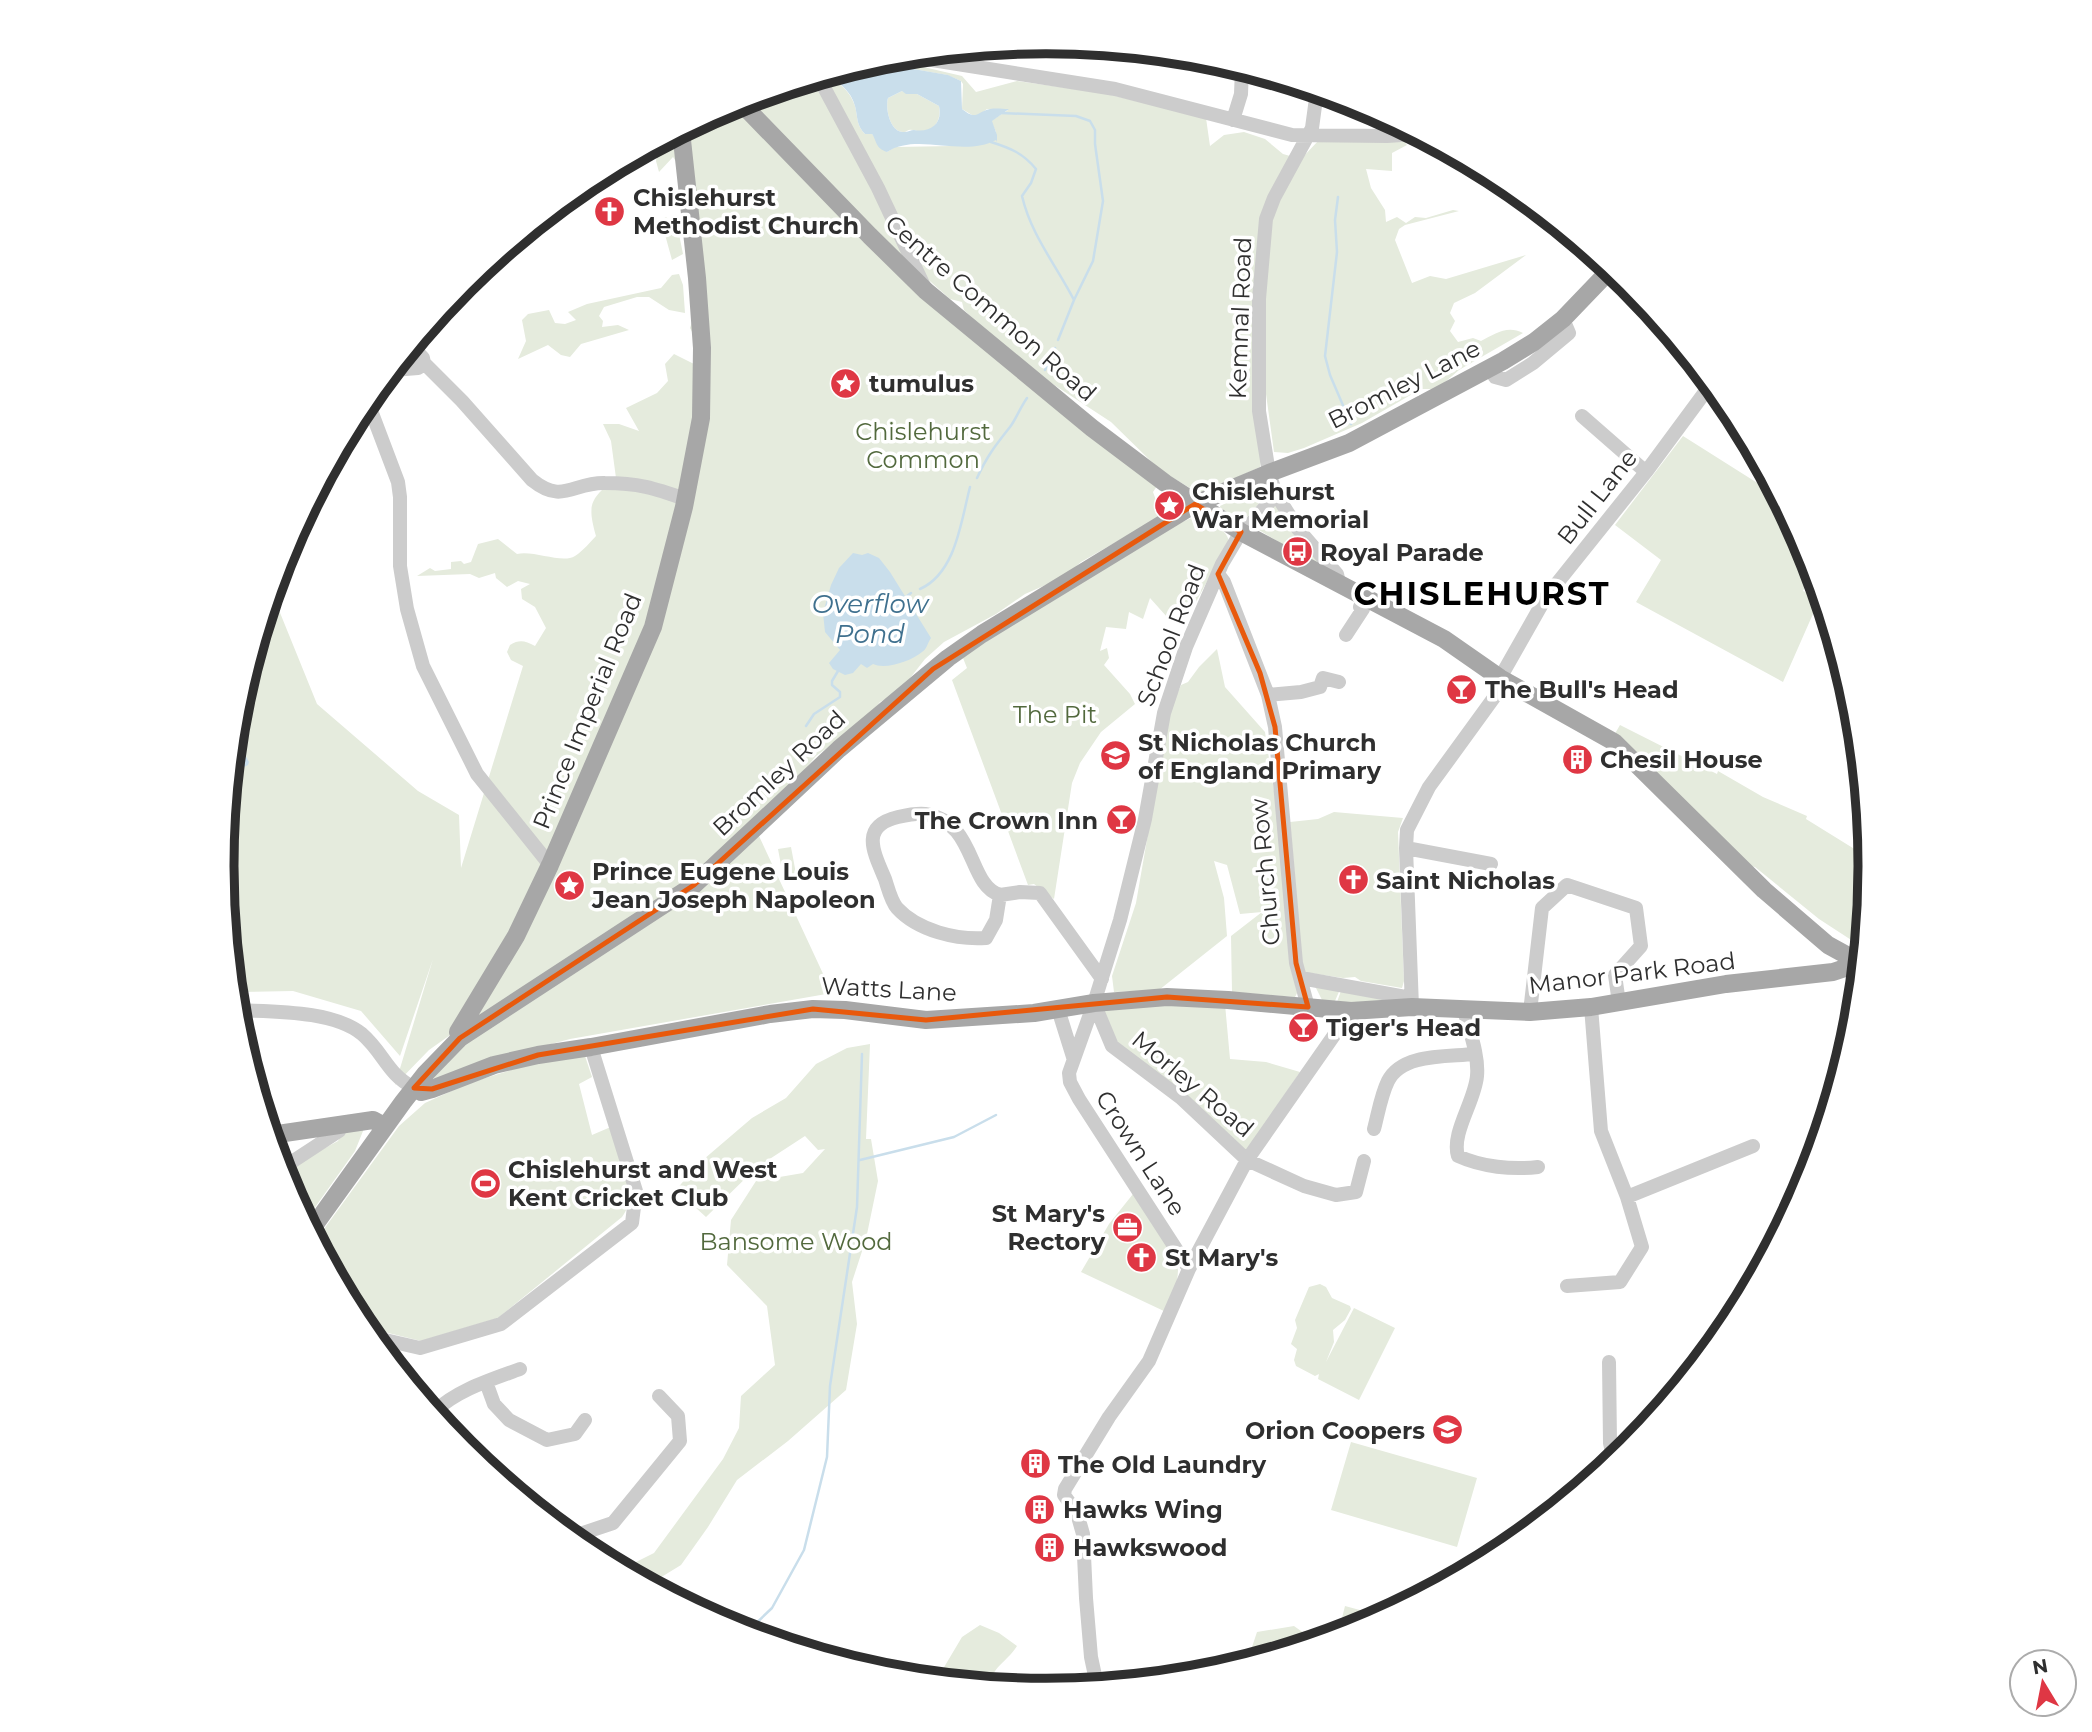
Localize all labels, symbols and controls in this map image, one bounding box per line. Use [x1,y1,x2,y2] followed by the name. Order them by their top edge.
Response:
[633,183,859,240] place label: Chislehurst Methodist Church
[593,194,627,228] church icon: Chislehurst Methodist Church
[880,209,1102,407] street label: Centre Common Road
[1223,236,1257,400] street label: Kemnal Road
[1323,333,1485,435] street label: Bromley Lane
[829,366,863,400] place icon: tumulus
[869,369,974,398] place label: tumulus
[855,417,991,474] park label: Chislehurst Common
[1551,444,1643,550] street label: Bull Lane
[1192,477,1369,534] place label: Chislehurst War Memorial
[1152,488,1186,522] place icon: Chislehurst War Memorial
[1280,535,1314,569] bus stop icon: Royal Parade
[1320,538,1484,567] place label: Royal Parade
[1131,560,1211,710] street label: School Road
[1353,574,1611,613] district label: CHISLEHURST
[812,588,930,650] water label: Overflow Pond
[526,589,648,833] street label: Prince Imperial Road
[1445,672,1479,706] bar icon: The Bull's Head
[1485,675,1679,704] place label: The Bull's Head
[1013,700,1097,729] park label: The Pit
[707,704,851,842] street label: Bromley Road
[1138,728,1382,785] place label: St Nicholas Church of England Primary
[1098,739,1132,773] school or university icon: St Nicholas Church of England Primary
[1560,742,1594,776] building icon: Chesil House
[1600,745,1763,774] place label: Chesil House
[1244,797,1286,947] street label: Church Row
[1104,803,1138,837] bar icon: The Crown Inn
[915,806,1098,835] place label: The Crown Inn
[591,857,876,914] place label: Prince Eugene Louis Jean Joseph Napoleon
[1336,863,1370,897] church icon: Saint Nicholas
[1376,866,1555,895] place label: Saint Nicholas
[552,868,586,902] place icon: Prince Eugene Louis Jean Joseph Napoleon
[1527,946,1737,1000] street label: Manor Park Road
[820,971,958,1007] street label: Watts Lane
[1286,1010,1320,1044] bar icon: Tiger's Head
[1326,1013,1481,1042] place label: Tiger's Head
[1126,1025,1260,1143] street label: Morley Road
[1090,1085,1192,1221] street label: Crown Lane
[508,1155,778,1212] place label: Chislehurst and West Kent Cricket Club
[468,1166,502,1200] sports icon: Chislehurst and West Kent Cricket Club
[992,1199,1106,1256] place label: St Mary's Rectory
[1111,1210,1145,1244] office icon: St Mary's Rectory
[699,1227,893,1256] park label: Bansome Wood
[1125,1240,1159,1274] church icon: St Mary's
[1165,1243,1278,1272] place label: St Mary's
[1431,1413,1465,1447] school or university icon: Orion Coopers
[1245,1416,1425,1445] place label: Orion Coopers
[1018,1447,1052,1481] building icon: The Old Laundry
[1058,1450,1267,1479] place label: The Old Laundry
[1023,1492,1057,1526] building icon: Hawks Wing
[1063,1495,1223,1524] place label: Hawks Wing
[1033,1530,1067,1564] building icon: Hawkswood
[1073,1533,1227,1562] place label: Hawkswood
[2008,1648,2078,1718] north arrow
[2031,1654,2050,1679] text: N

